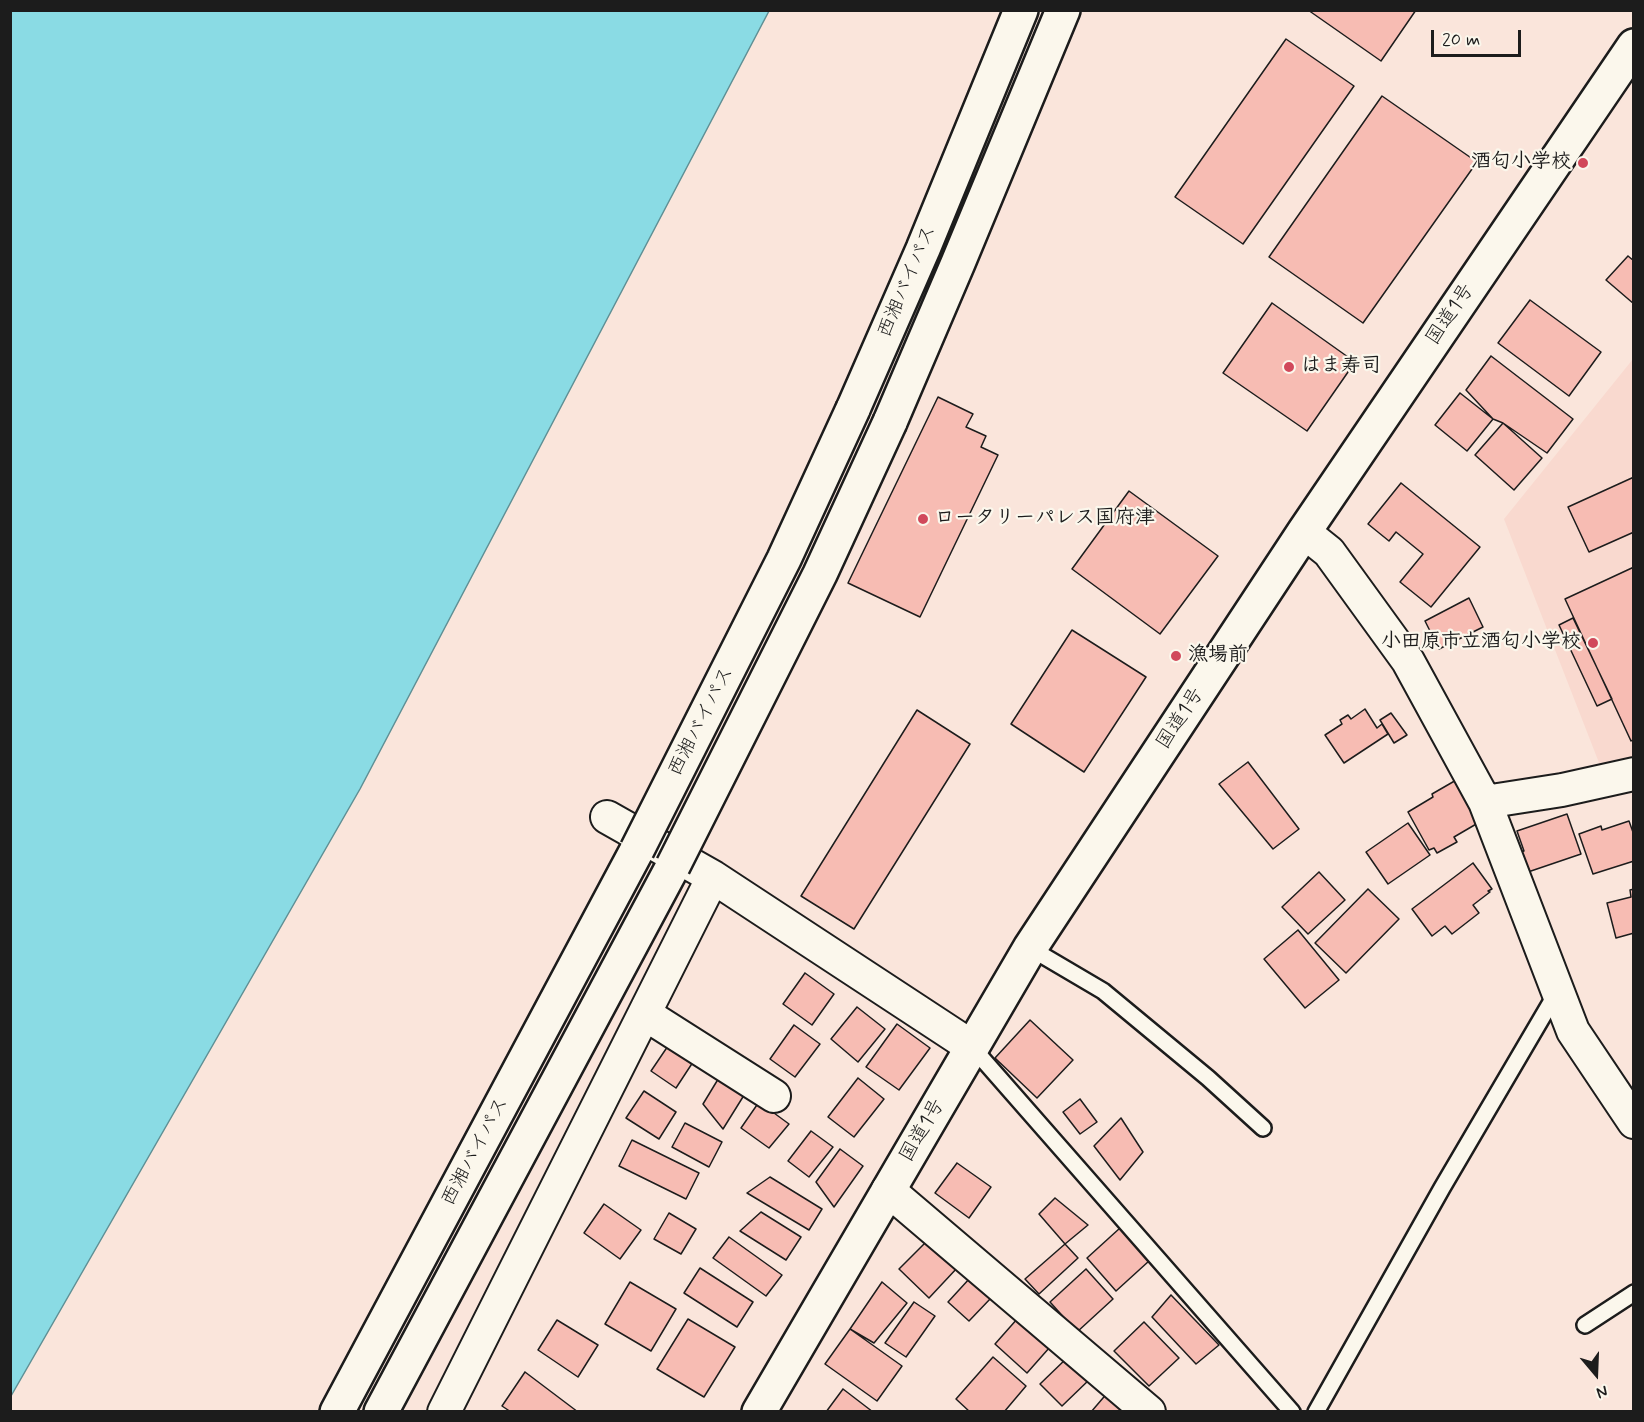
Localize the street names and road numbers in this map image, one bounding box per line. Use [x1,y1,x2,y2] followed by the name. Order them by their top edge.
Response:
[874,222,942,342] street label: 西湘バイパス
[1422,280,1480,350] street label: 国道1号
[664,663,740,781] street label: 西湘バイパス
[1152,684,1210,754] street label: 国道1号
[437,1093,515,1211] street label: 西湘バイパス
[895,1095,951,1167] street label: 国道1号

